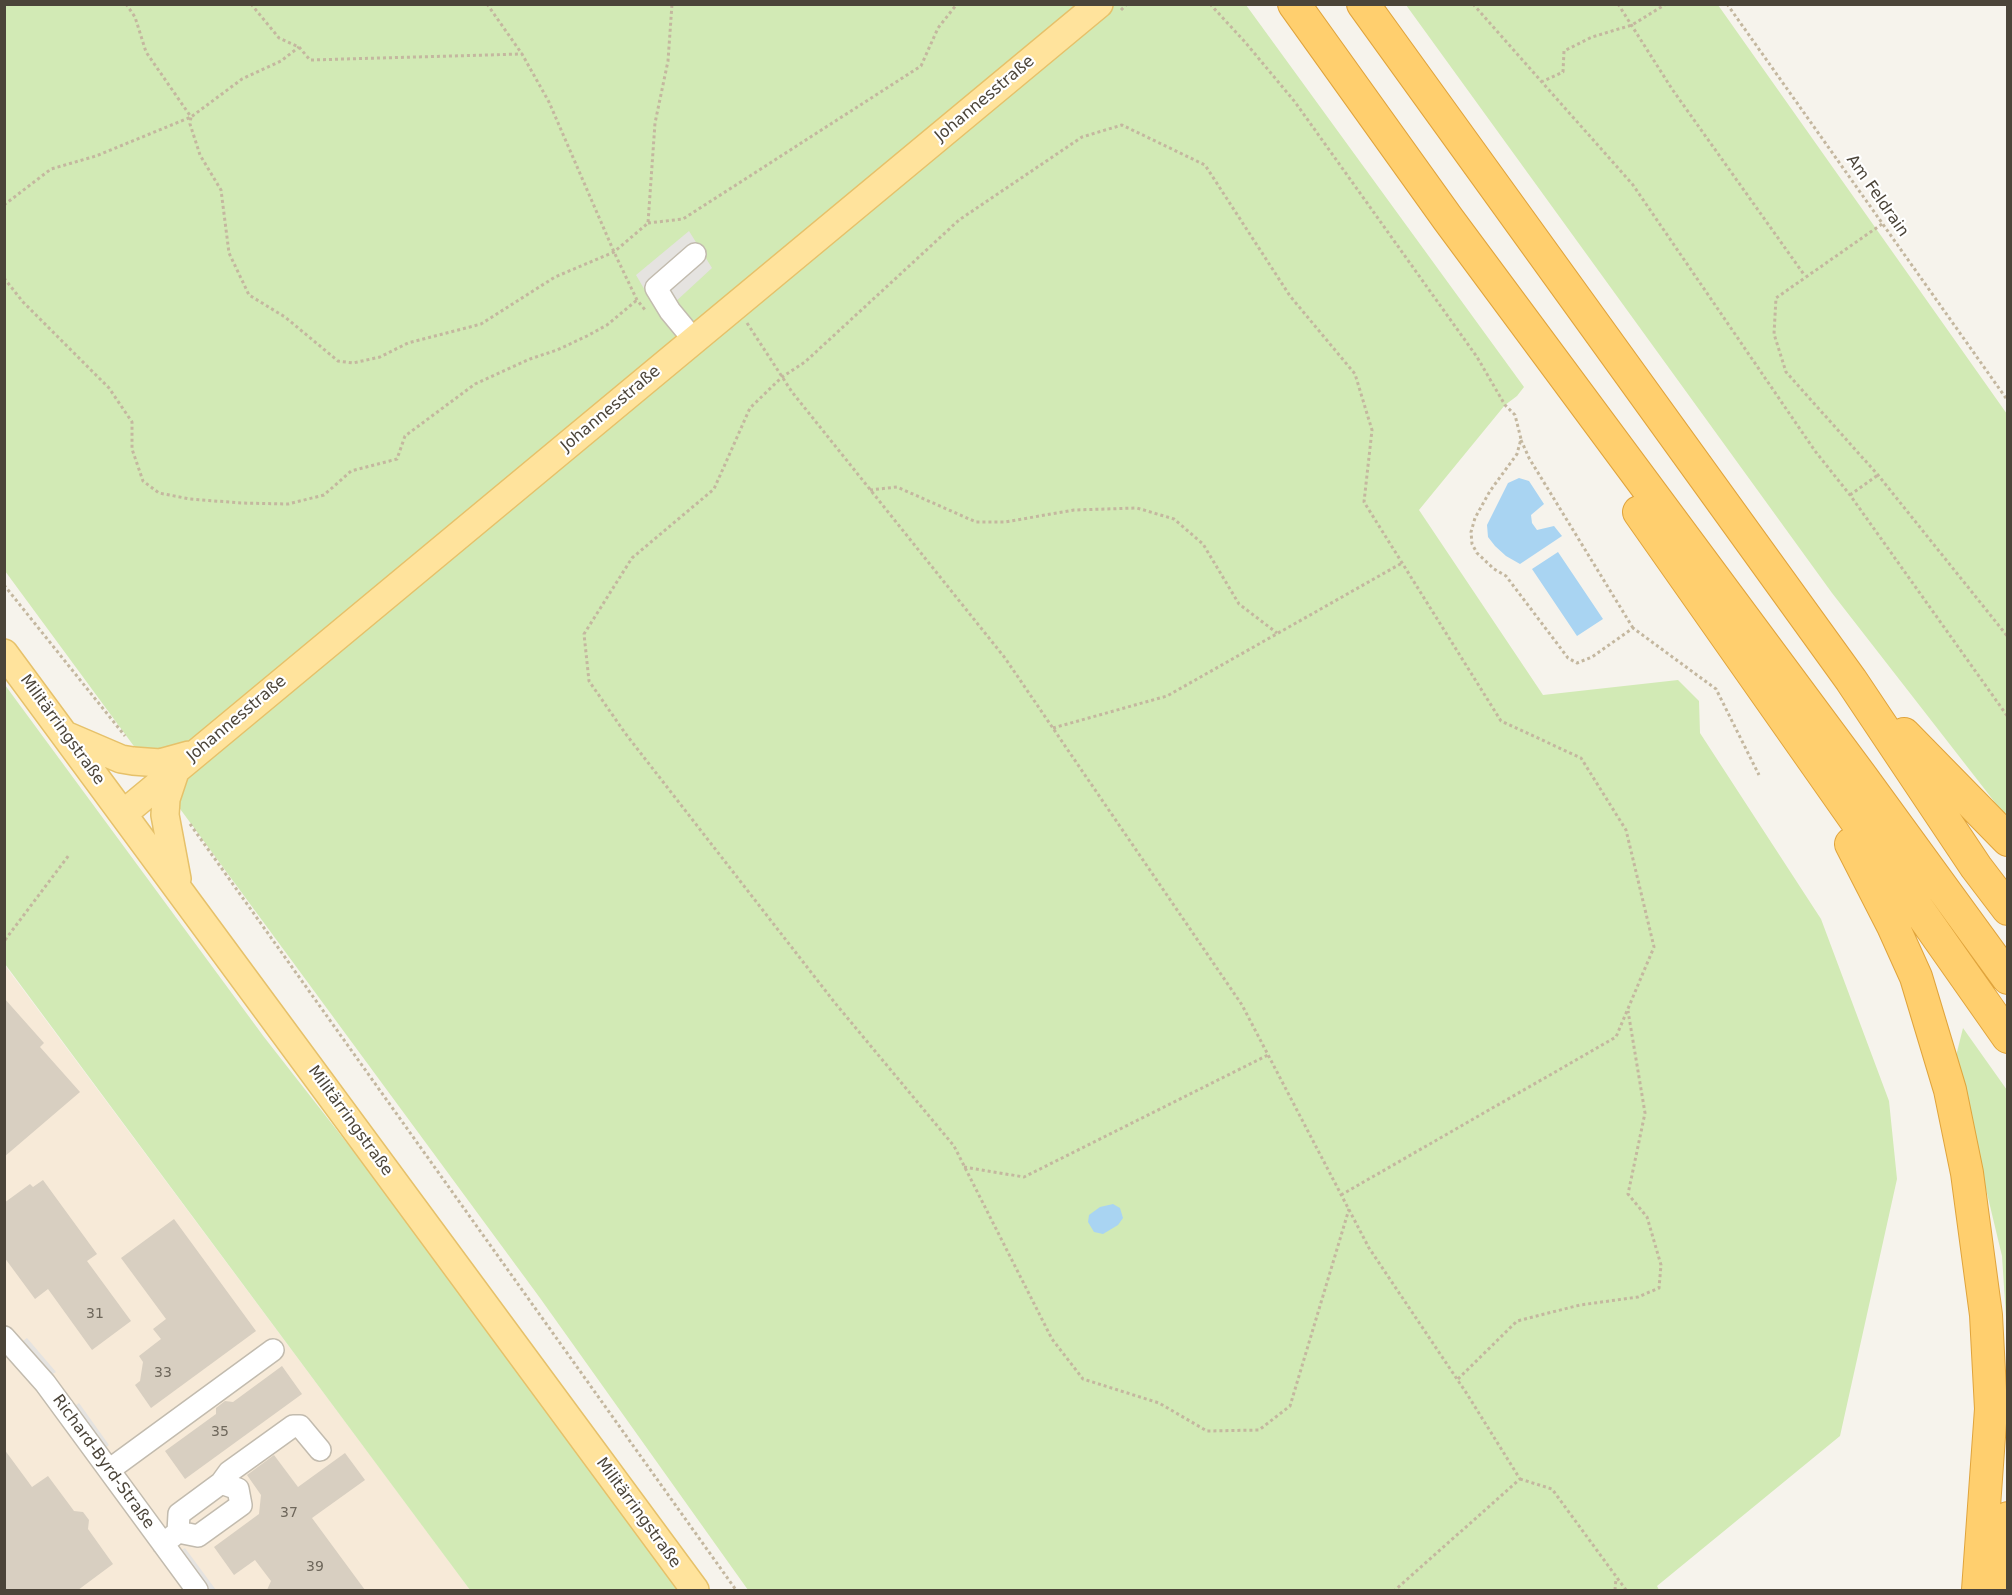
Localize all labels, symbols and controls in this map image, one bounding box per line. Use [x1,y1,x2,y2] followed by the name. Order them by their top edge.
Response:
[931,52,1039,146] street label: Johannesstraße
[1842,151,1912,241] street label: Am Feldrain
[557,362,665,456] street label: Johannesstraße
[16,671,108,789] street label: Militärringstraße
[183,672,291,766] street label: Johannesstraße
[304,1062,396,1180] street label: Militärringstraße
[86,1306,104,1322] house number: 31
[154,1365,172,1381] house number: 33
[48,1391,158,1533] street label: Richard-Byrd-Straße
[211,1424,229,1440] house number: 35
[592,1454,684,1572] street label: Militärringstraße
[280,1505,298,1521] house number: 37
[306,1559,324,1575] house number: 39

